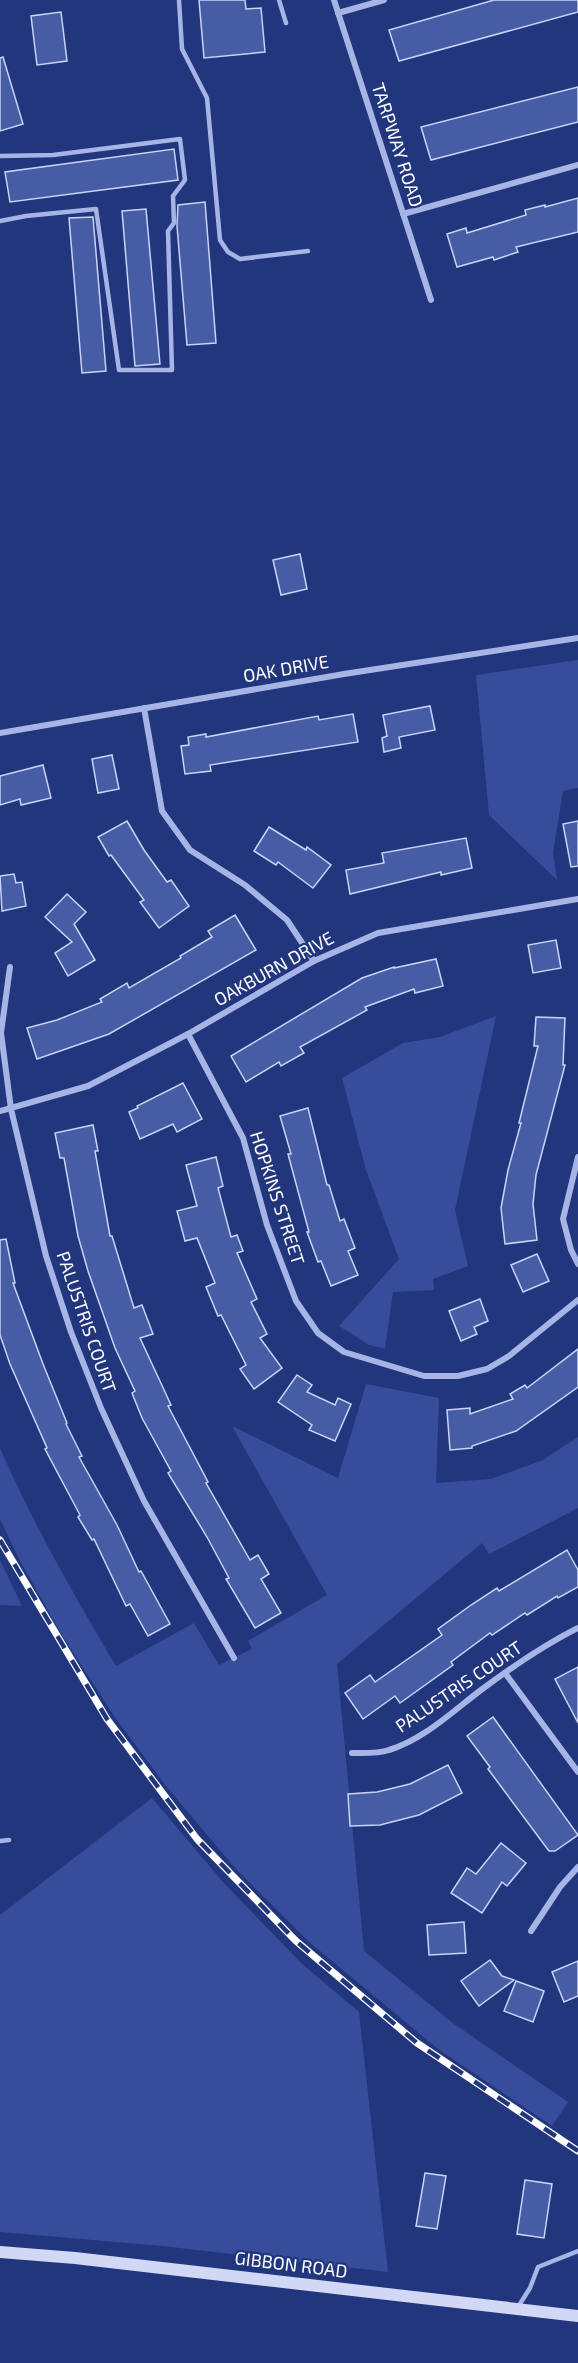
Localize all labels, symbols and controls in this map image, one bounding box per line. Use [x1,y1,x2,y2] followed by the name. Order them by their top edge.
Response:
[368,80,428,210] street label: TARPWAY ROAD
[241,650,330,686] street label: OAK DRIVE
[210,926,337,1010] street label: OAKBURN DRIVE
[246,1128,310,1268] street label: HOPKINS STREET
[52,1248,122,1396] street label: PALUSTRIS COURT
[391,1635,526,1737] street label: PALUSTRIS COURT
[234,2246,349,2282] street label: GIBBON ROAD

